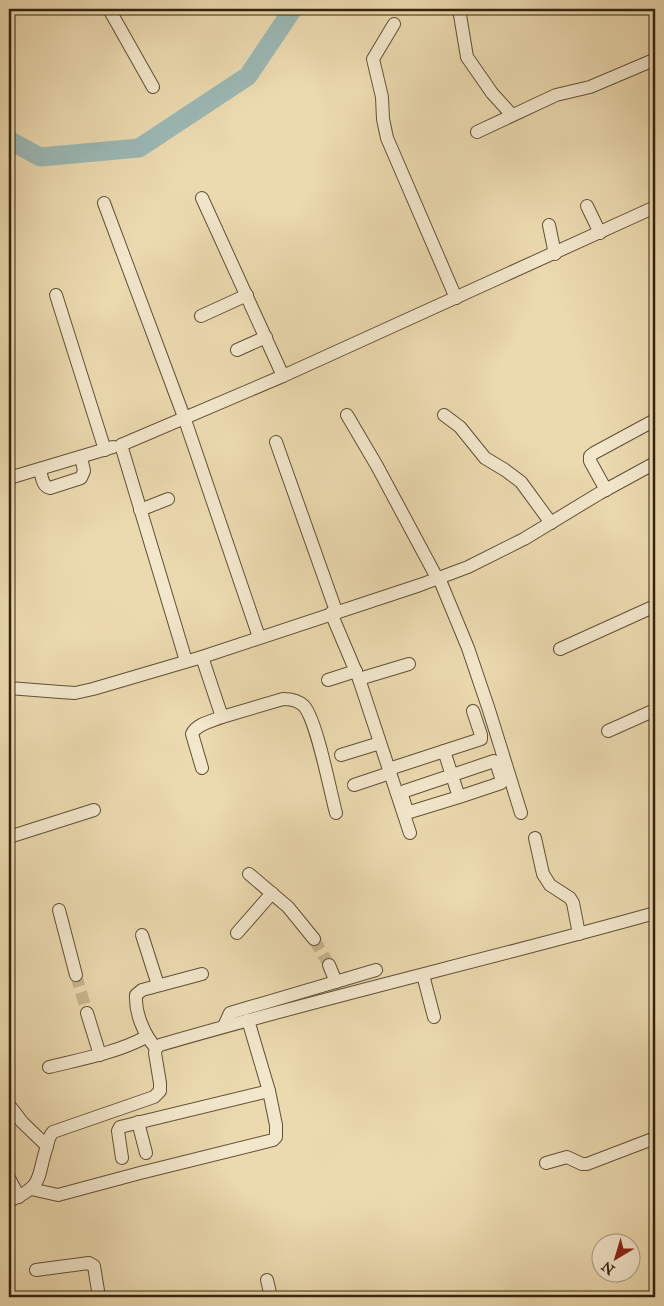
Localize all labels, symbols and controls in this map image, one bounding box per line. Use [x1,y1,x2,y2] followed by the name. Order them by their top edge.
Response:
[592,1234,642,1284] north arrow
[598,1257,618,1278] text: N

